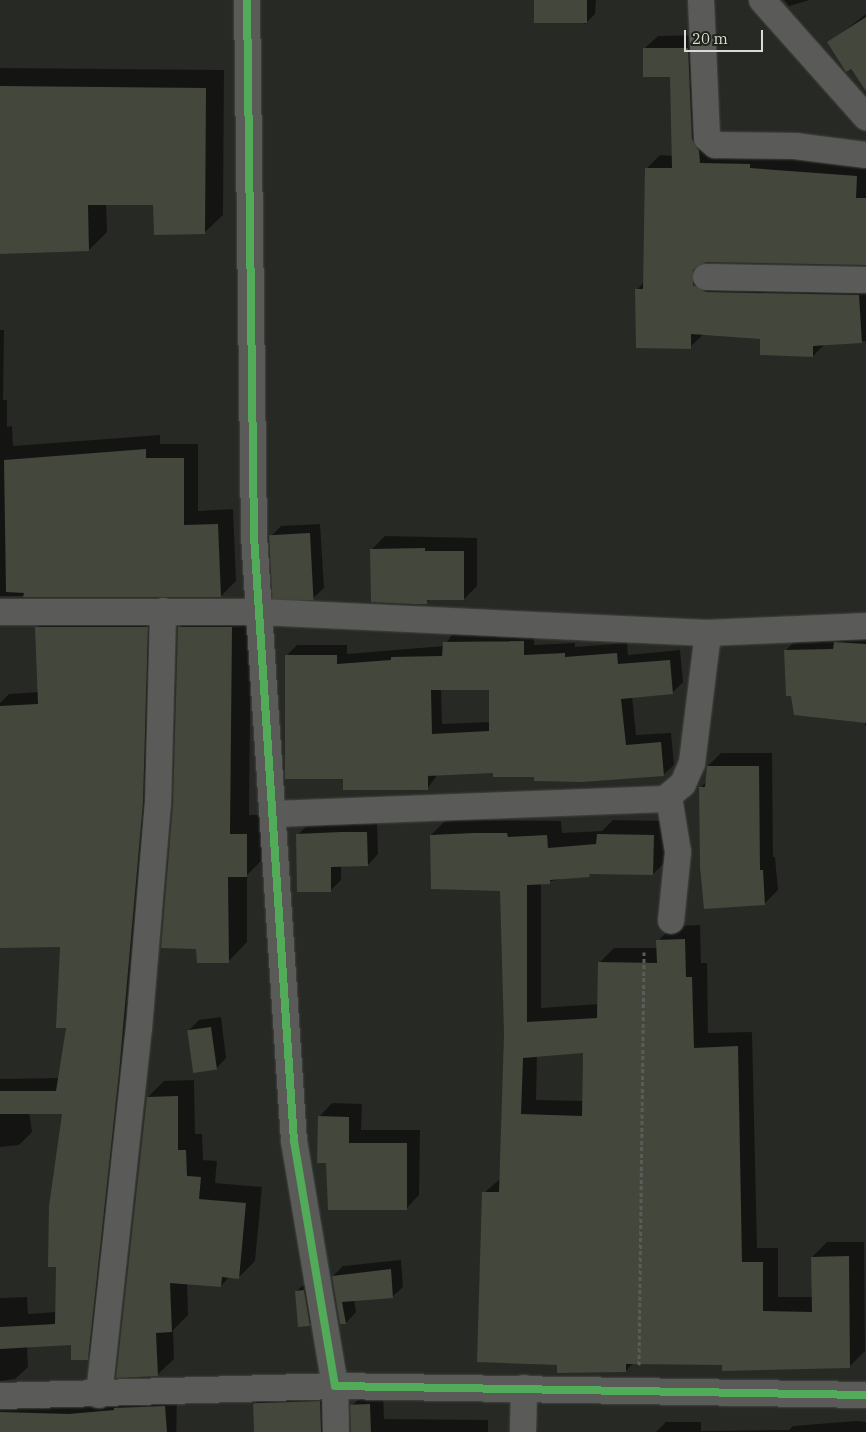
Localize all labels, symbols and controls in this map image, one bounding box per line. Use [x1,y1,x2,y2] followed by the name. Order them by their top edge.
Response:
[686,20,765,52] scale bar
[692,29,728,48] text: 20 m

